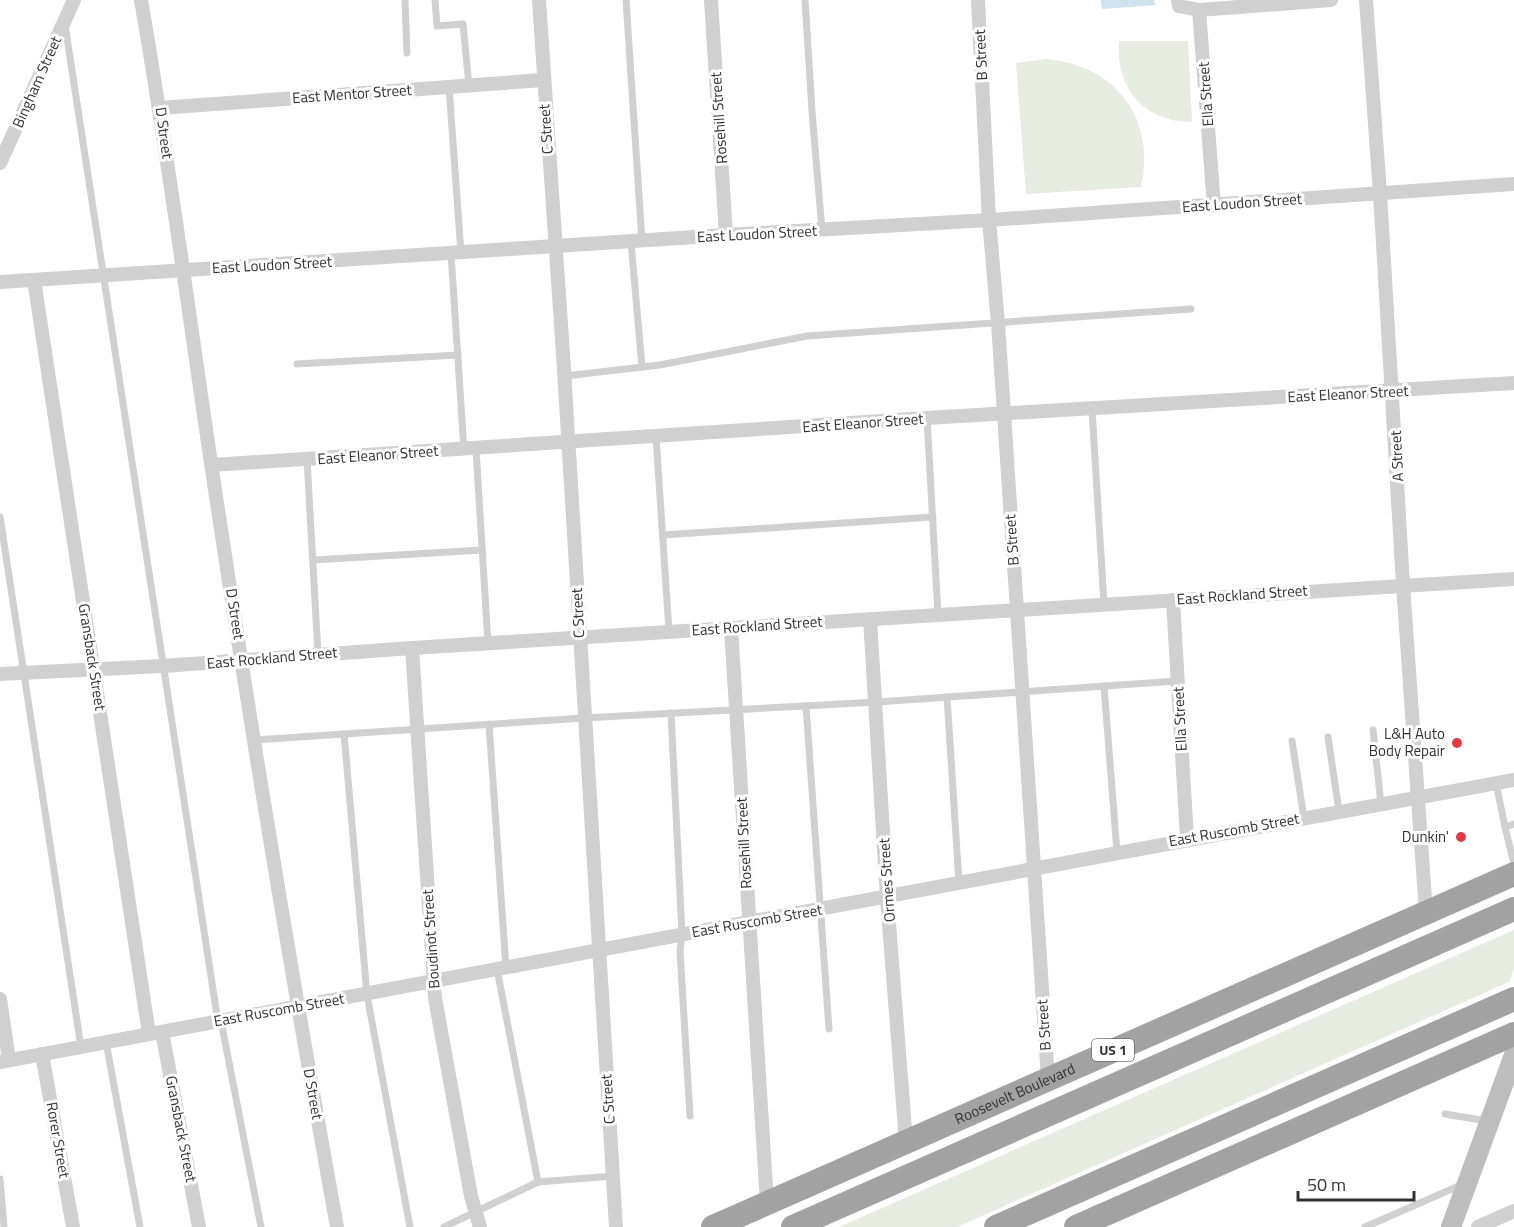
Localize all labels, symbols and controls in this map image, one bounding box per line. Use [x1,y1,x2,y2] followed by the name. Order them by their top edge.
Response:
[968,28,993,81] street label: B Street
[6,32,67,131] street label: Bingham Street
[1192,60,1219,127] street label: Ella Street
[704,71,733,165] street label: Rosehill Street
[291,78,413,109] street label: East Mentor Street
[532,103,559,155] street label: C Street
[150,106,180,161] street label: D Street
[1181,187,1303,218] street label: East Loudon Street
[696,219,818,248] street label: East Loudon Street
[211,250,333,279] street label: East Loudon Street
[1287,379,1410,408] street label: East Eleanor Street
[802,407,925,438] street label: East Eleanor Street
[1384,429,1409,482] street label: A Street
[317,439,440,470] street label: East Eleanor Street
[998,513,1025,566] street label: B Street
[1176,578,1309,611] street label: East Rockland Street
[220,587,251,642] street label: D Street
[565,587,590,639] street label: C Street
[73,602,112,713] street label: Gransback Street
[691,609,824,642] street label: East Rockland Street
[206,640,339,675] street label: East Rockland Street
[1166,685,1193,752] street label: Ella Street
[1369,722,1445,762] place label: L&H Auto Body Repair
[1450,736,1464,750] marker: L&H Auto Body Repair
[730,796,757,889] street label: Rosehill Street
[1167,807,1302,852] street label: East Ruscomb Street
[1402,825,1449,848] place label: Dunkin'
[1454,830,1468,844] marker: Dunkin'
[872,837,901,923] street label: Ormes Street
[416,888,445,989] street label: Boudinot Street
[690,898,825,943] street label: East Ruscomb Street
[212,987,347,1032] street label: East Ruscomb Street
[1030,998,1057,1051] street label: B Street
[1092,1039,1134,1061] road number: US 1
[951,1057,1079,1130] street label: Roosevelt Boulevard
[298,1066,329,1122] street label: D Street
[594,1073,621,1125] street label: C Street
[160,1074,203,1185] street label: Gransback Street
[40,1100,77,1180] street label: Rorer Street
[1298,1164,1414,1202] scale bar
[1307,1171,1346,1198] text: 50 m

